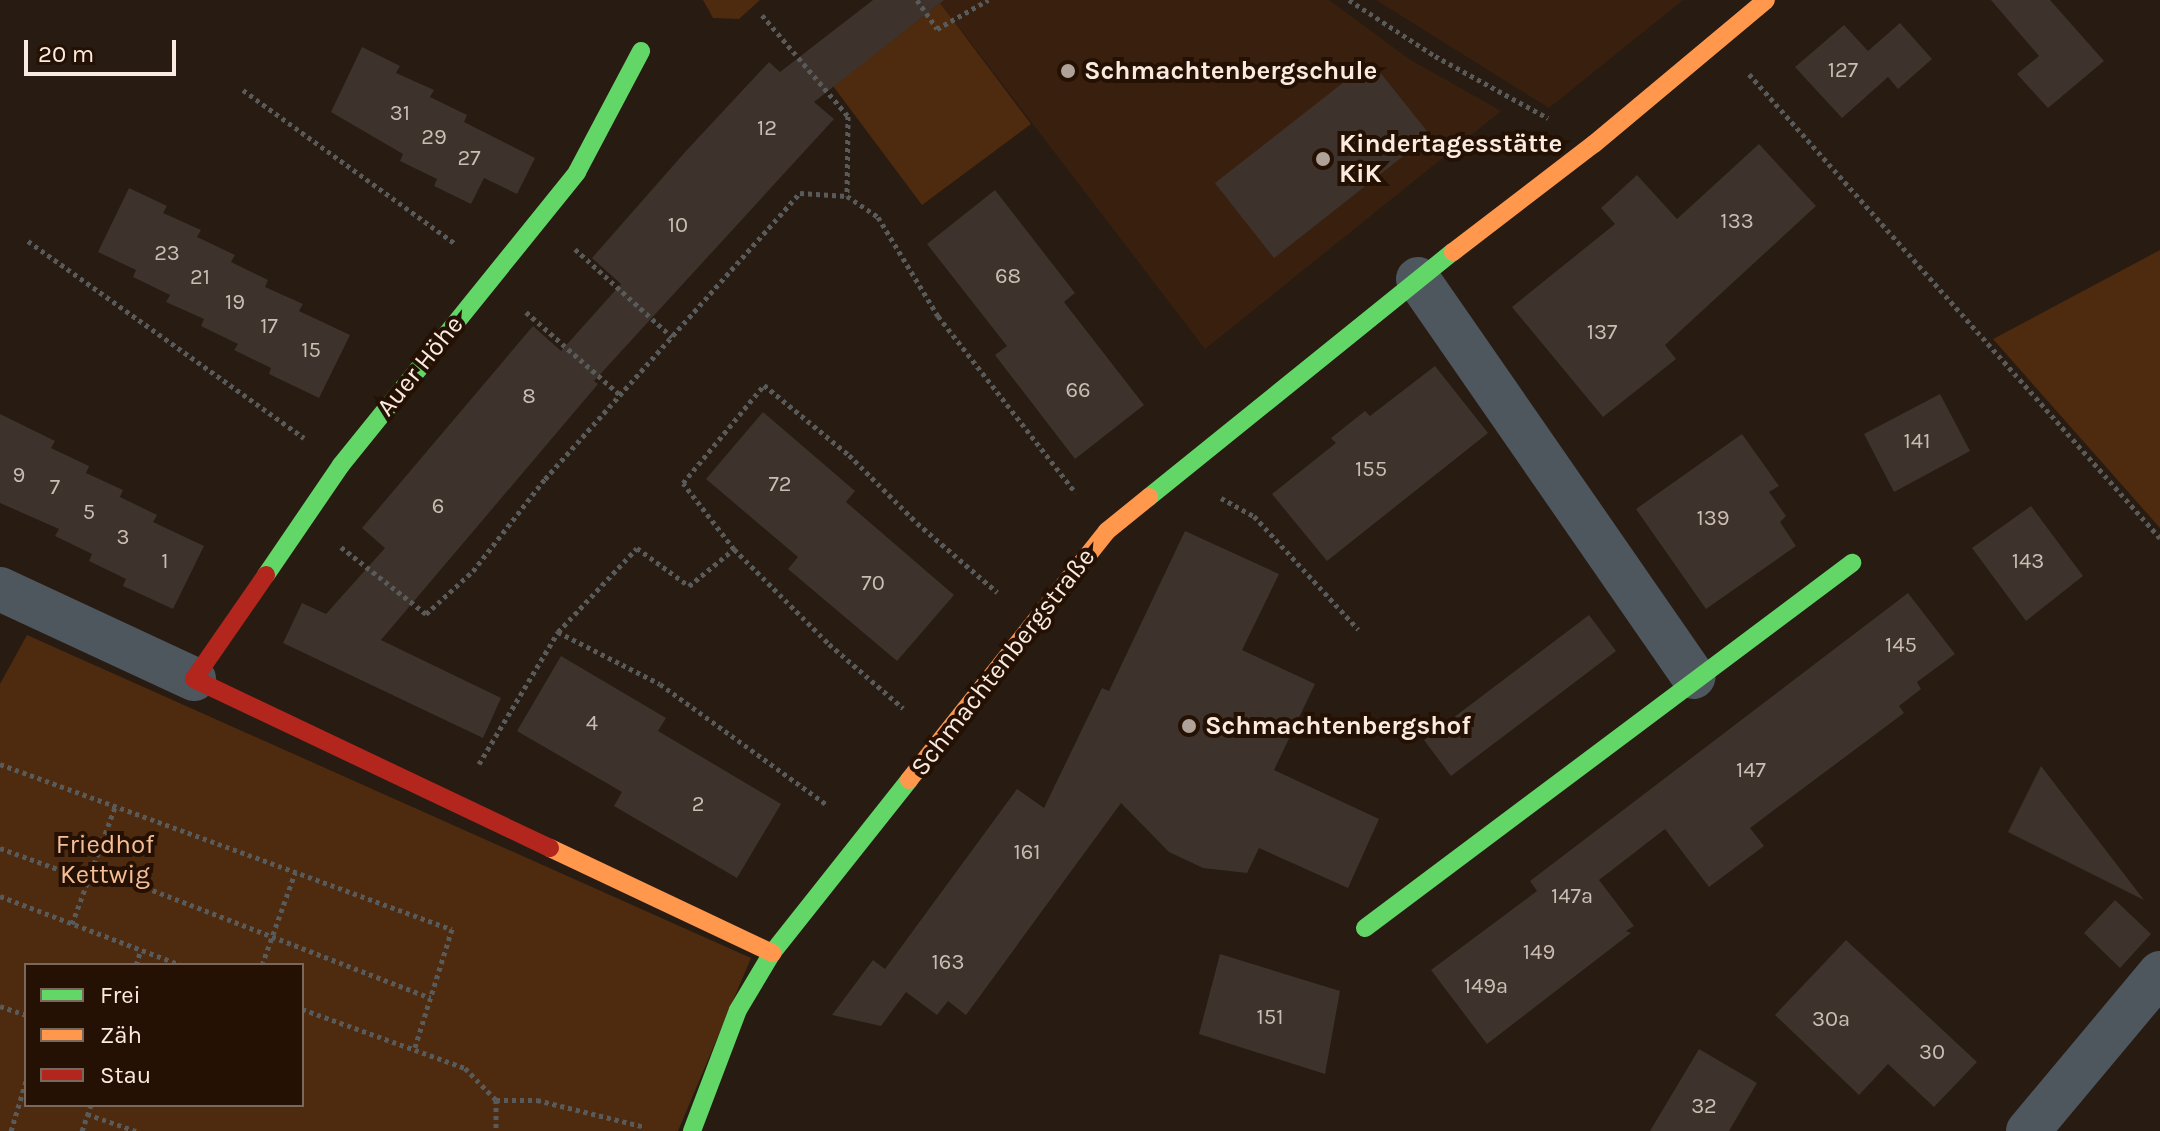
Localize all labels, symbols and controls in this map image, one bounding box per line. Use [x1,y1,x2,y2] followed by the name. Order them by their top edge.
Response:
[28,24,180,74] scale bar
[38,40,94,68] text: 20 m
[1084,55,1377,87] place label: Schmachtenbergschule
[1828,58,1858,84] house number: 127
[1059,62,1077,80] marker: Schmachtenbergschule
[390,101,410,127] house number: 31
[757,116,777,142] house number: 12
[421,125,447,151] house number: 29
[1339,128,1562,190] place label: Kindertagesstätte KiK
[457,146,481,172] house number: 27
[1314,150,1332,168] marker: Kindertagesstätte KiK
[1720,209,1754,235] house number: 133
[668,213,688,239] house number: 10
[154,241,180,267] house number: 23
[995,264,1021,290] house number: 68
[190,265,210,291] house number: 21
[225,290,245,316] house number: 19
[370,309,470,423] street label: Auer Höhe
[260,314,278,340] house number: 17
[1587,320,1617,346] house number: 137
[301,338,321,364] house number: 15
[1065,378,1091,404] house number: 66
[522,384,536,410] house number: 8
[1904,429,1930,455] house number: 141
[1355,457,1387,483] house number: 155
[13,463,25,489] house number: 9
[768,472,792,498] house number: 72
[50,475,60,501] house number: 7
[432,494,444,520] house number: 6
[83,500,95,526] house number: 5
[1696,506,1730,532] house number: 139
[117,525,129,551] house number: 3
[904,542,1102,782] street label: Schmachtenbergstraße
[161,549,169,575] house number: 1
[2012,549,2044,575] house number: 143
[861,571,885,597] house number: 70
[1885,633,1917,659] house number: 145
[1205,710,1471,742] place label: Schmachtenbergshof
[586,711,598,737] house number: 4
[1180,717,1198,735] marker: Schmachtenbergshof
[1736,758,1766,784] house number: 147
[692,792,704,818] house number: 2
[56,829,154,890] park label: Friedhof Kettwig
[1013,840,1041,866] house number: 161
[1551,884,1593,910] house number: 147a
[1523,940,1555,966] house number: 149
[932,950,964,976] house number: 163
[24,963,304,1107] legend
[1464,974,1508,1000] house number: 149a
[100,981,141,1009] text: Frei
[1257,1005,1283,1031] house number: 151
[1812,1007,1850,1033] house number: 30a
[100,1021,142,1049] text: Zäh
[1919,1040,1945,1066] house number: 30
[100,1061,151,1089] text: Stau
[1691,1094,1717,1120] house number: 32

